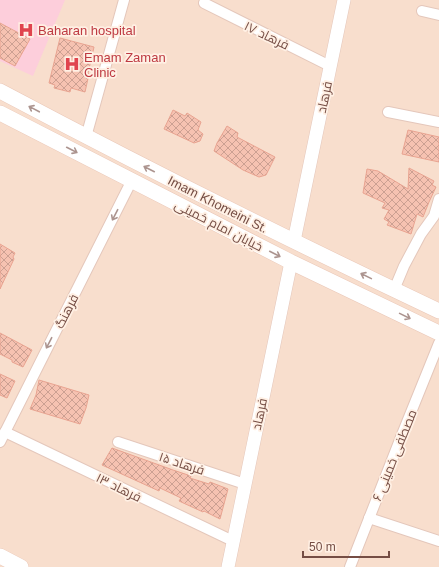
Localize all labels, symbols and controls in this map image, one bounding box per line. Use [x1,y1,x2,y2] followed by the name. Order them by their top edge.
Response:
[242,18,292,53] street label: فرهاد ۱۷
[17,21,35,39] hospital icon: Baharan hospital
[38,23,136,38] place label: Baharan hospital
[84,50,166,80] place label: Emam Zaman Clinic
[63,55,81,73] hospital icon: Emam Zaman Clinic
[314,80,335,114] street label: فرهاد
[28,105,40,112] one-way arrow
[66,146,78,154] one-way arrow
[143,165,155,172] one-way arrow
[165,173,270,236] street label: Imam Khomeini St.
[171,197,265,256] street label: خیابان امام خمینی
[110,209,118,221] one-way arrow
[269,251,281,258] one-way arrow
[360,272,372,279] one-way arrow
[51,292,81,331] street label: فرهنگ
[399,313,411,320] one-way arrow
[45,337,52,349] one-way arrow
[249,397,270,431] street label: فرهاد
[369,407,420,503] street label: مصطفی خمینی ۶
[157,449,207,478] street label: فرهاد ۱۵
[94,470,144,505] street label: فرهاد ۱۳
[303,533,389,559] scale bar
[309,540,336,554] text: 50 m

